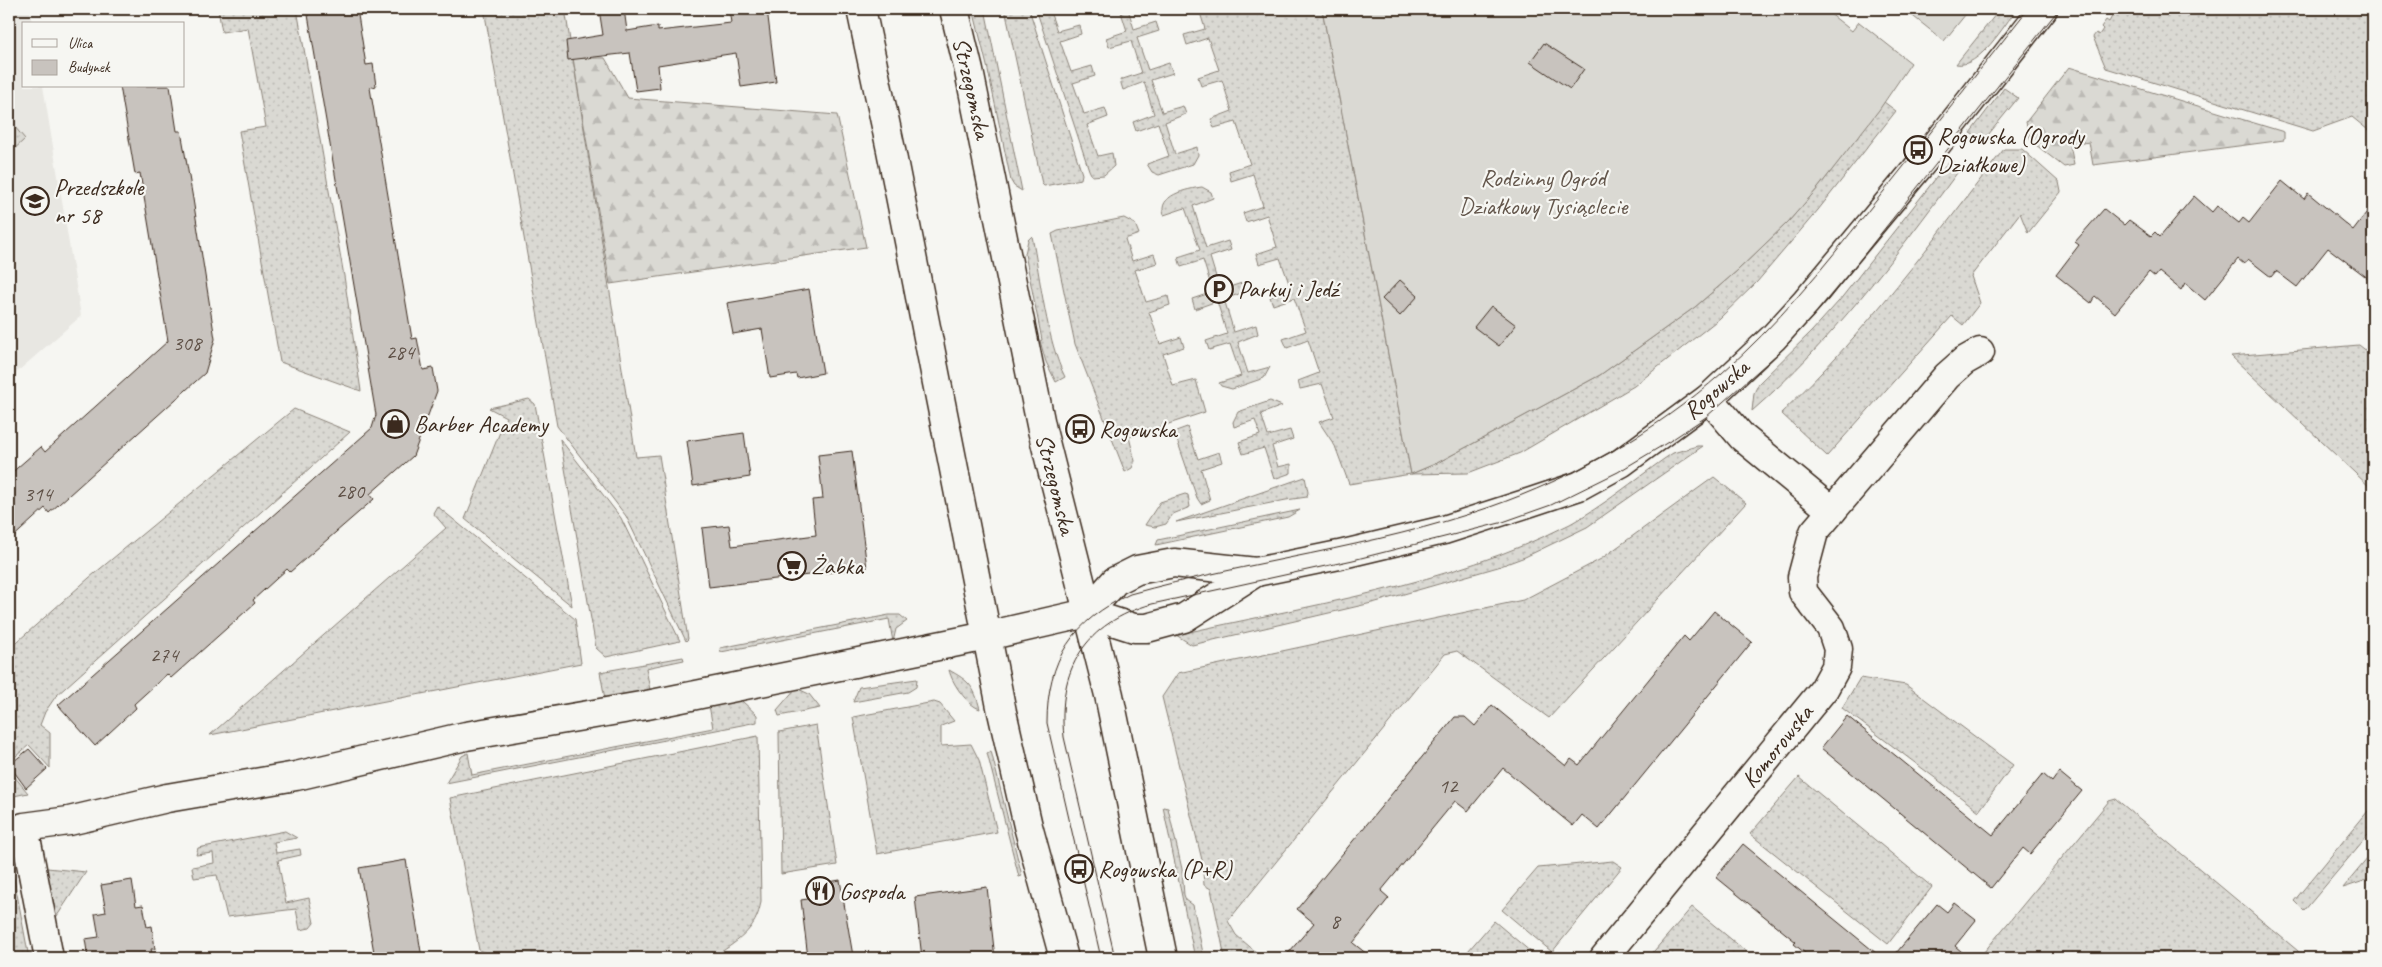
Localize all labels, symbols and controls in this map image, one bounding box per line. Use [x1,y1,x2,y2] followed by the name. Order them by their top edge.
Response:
[22,22,185,88] legend
[68,34,93,53] text: Ulica
[946,35,999,143] street label: Strzegomska
[68,58,111,77] text: Budynek
[1937,121,2085,179] place label: Rogowska (Ogrody Działkowe)
[1903,135,1933,165] bus stop icon: Rogowska (Ogrody Działkowe)
[1459,163,1629,221] park label: Rodzinny Ogród Działkowy Tysiąclecie
[54,172,146,230] place label: Przedszkole nr 58
[20,186,50,216] school or university icon: Przedszkole nr 58
[1204,274,1234,304] parking icon: Parkuj i Jedź
[1238,274,1341,304] place label: Parkuj i Jedź
[173,330,204,356] house number: 308
[386,339,417,365] house number: 284
[1677,351,1757,426] street label: Rogowska
[380,409,410,439] shop icon: Barber Academy
[414,409,549,439] place label: Barber Academy
[1065,414,1095,444] bus stop icon: Rogowska
[1099,414,1178,444] place label: Rogowska
[1029,431,1083,539] street label: Strzegomska
[336,478,366,504] house number: 280
[24,481,55,507] house number: 314
[777,551,807,581] supermarket icon: Żabka
[811,551,864,581] place label: Żabka
[150,642,181,668] house number: 274
[1734,697,1820,794] street label: Komorowska
[1439,773,1459,799] house number: 12
[1064,854,1094,884] bus stop icon: Rogowska (P+R)
[1098,854,1233,884] place label: Rogowska (P+R)
[805,876,835,906] restaurant icon: Gospoda
[839,876,906,906] place label: Gospoda
[1330,908,1342,934] house number: 8

